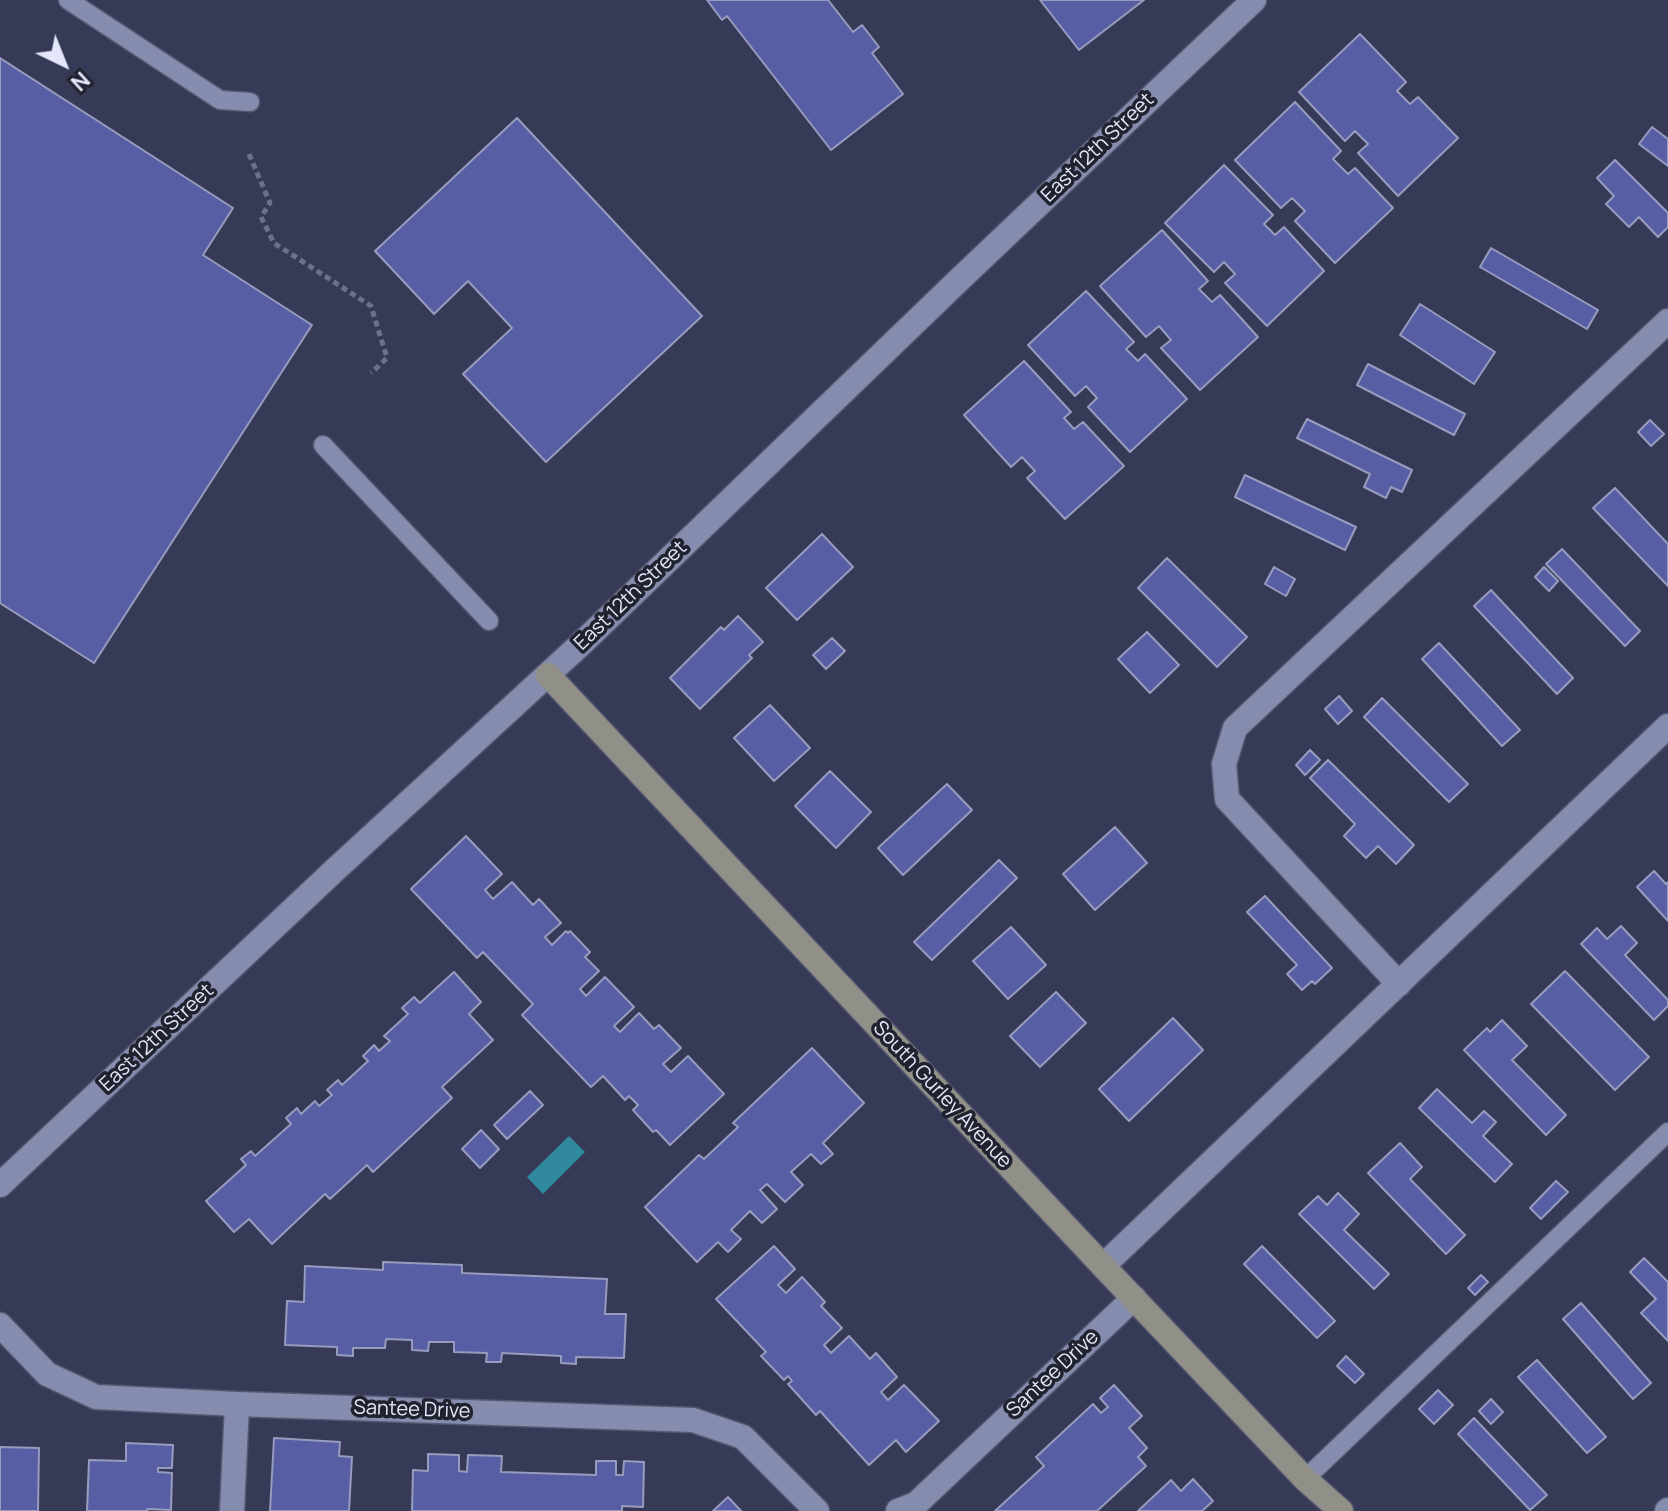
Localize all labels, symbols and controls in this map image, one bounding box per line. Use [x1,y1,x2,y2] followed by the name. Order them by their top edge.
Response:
[24,24,104,104] north arrow
[64,65,96,98] text: N
[1037,88,1159,208] street label: East 12th Street
[570,536,692,656] street label: East 12th Street
[95,979,219,1097] street label: East 12th Street
[868,1016,1016,1174] street label: South Gurley Avenue
[1002,1325,1104,1423] street label: Santee Drive
[353,1396,471,1424] street label: Santee Drive

